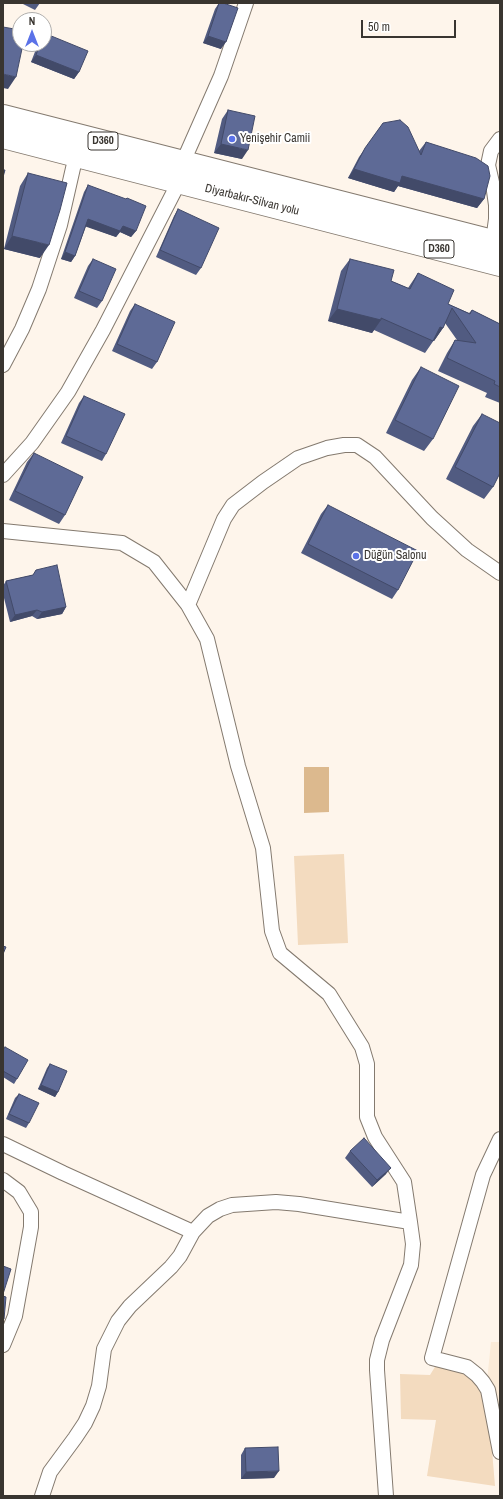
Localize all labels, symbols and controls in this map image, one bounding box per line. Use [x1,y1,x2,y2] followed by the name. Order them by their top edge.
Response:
[12,12,52,52] north arrow
[363,12,458,38] scale bar
[29,14,35,28] text: N
[368,19,390,35] text: 50 m
[88,132,118,150] road number: D360
[240,132,310,146] place label: Yenişehir Camii
[227,134,237,144] marker: Yenişehir Camii
[203,181,301,219] street label: Diyarbakır-Silvan yolu
[424,240,454,258] road number: D360
[364,549,426,563] place label: Düğün Salonu
[351,551,361,561] marker: Düğün Salonu

